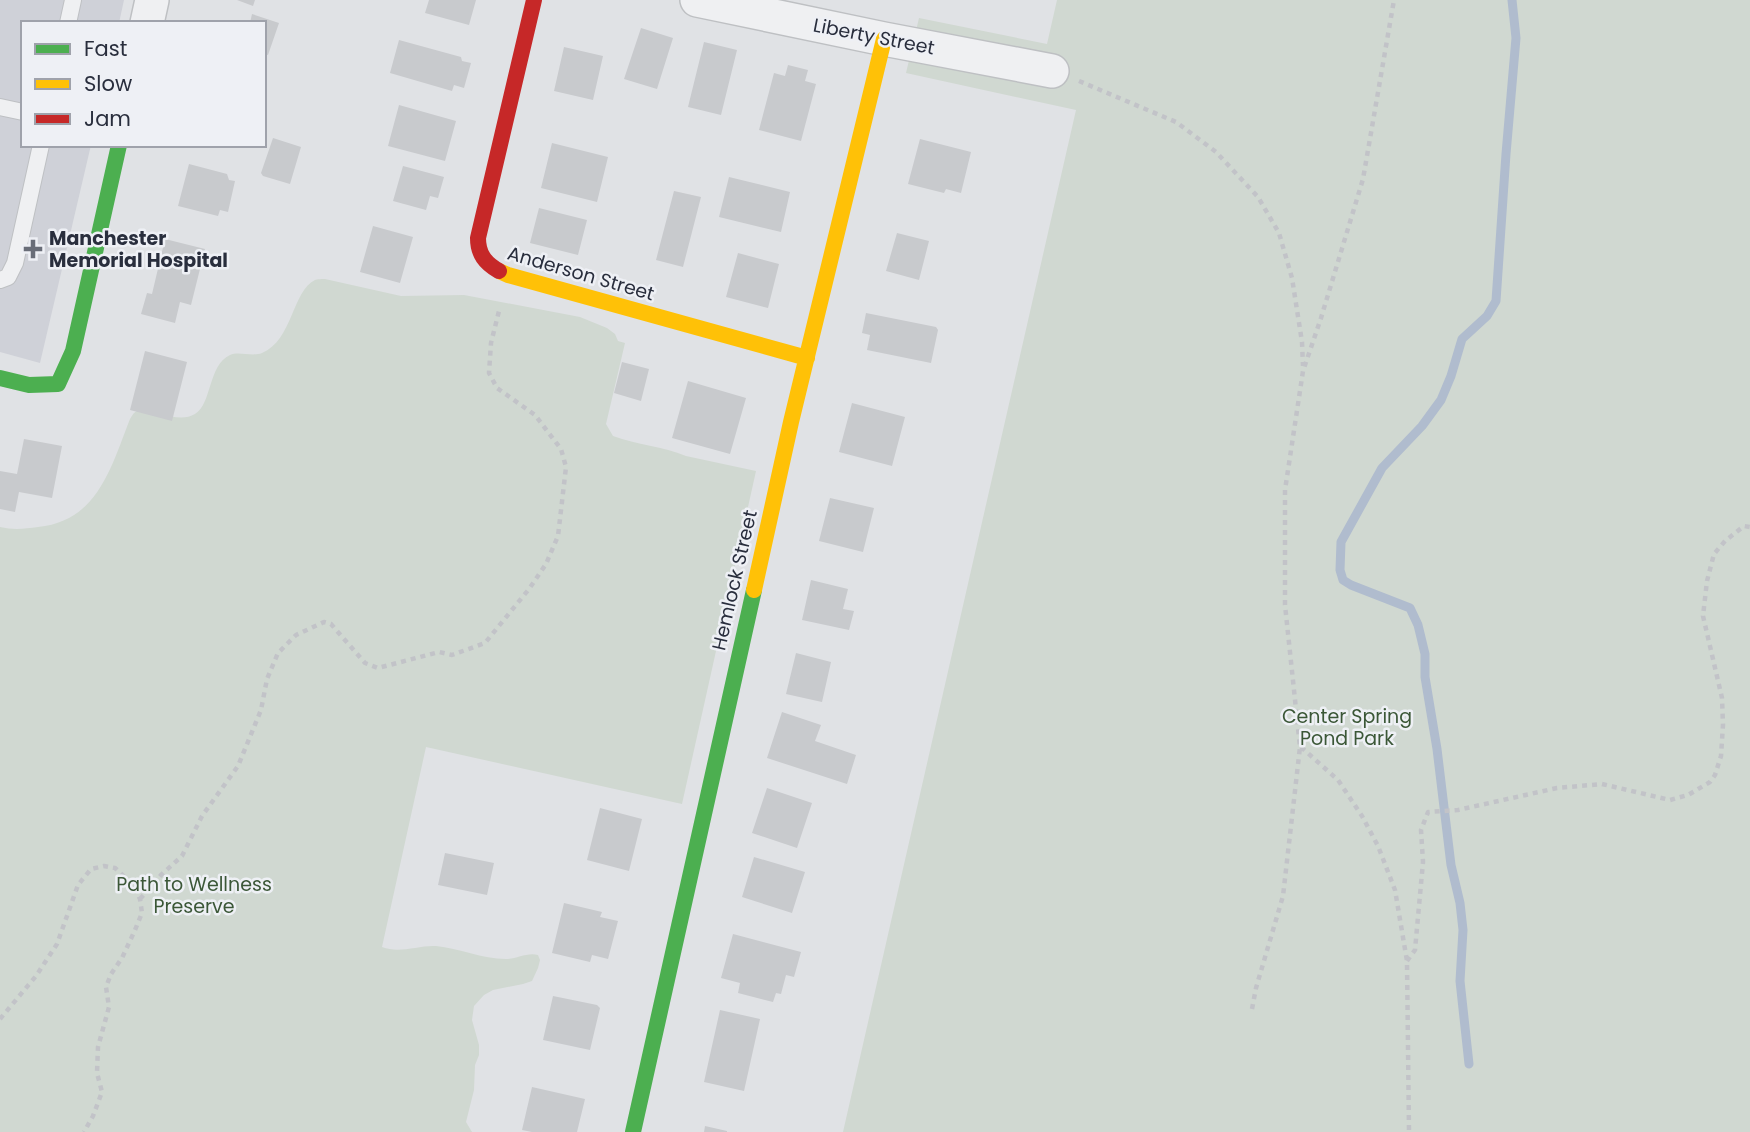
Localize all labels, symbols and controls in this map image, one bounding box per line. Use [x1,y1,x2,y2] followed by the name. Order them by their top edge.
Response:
[811,12,937,61] street label: Liberty Street
[21,21,266,147] legend
[84,34,127,63] text: Fast
[84,69,132,98] text: Slow
[84,104,131,133] text: Jam
[49,225,228,274] place label: Manchester Memorial Hospital
[23,239,43,259] marker: Manchester Memorial Hospital
[504,240,658,307] street label: Anderson Street
[705,507,764,653] street label: Hemlock Street
[1282,703,1412,752] park label: Center Spring Pond Park
[116,871,272,920] park label: Path to Wellness Preserve

